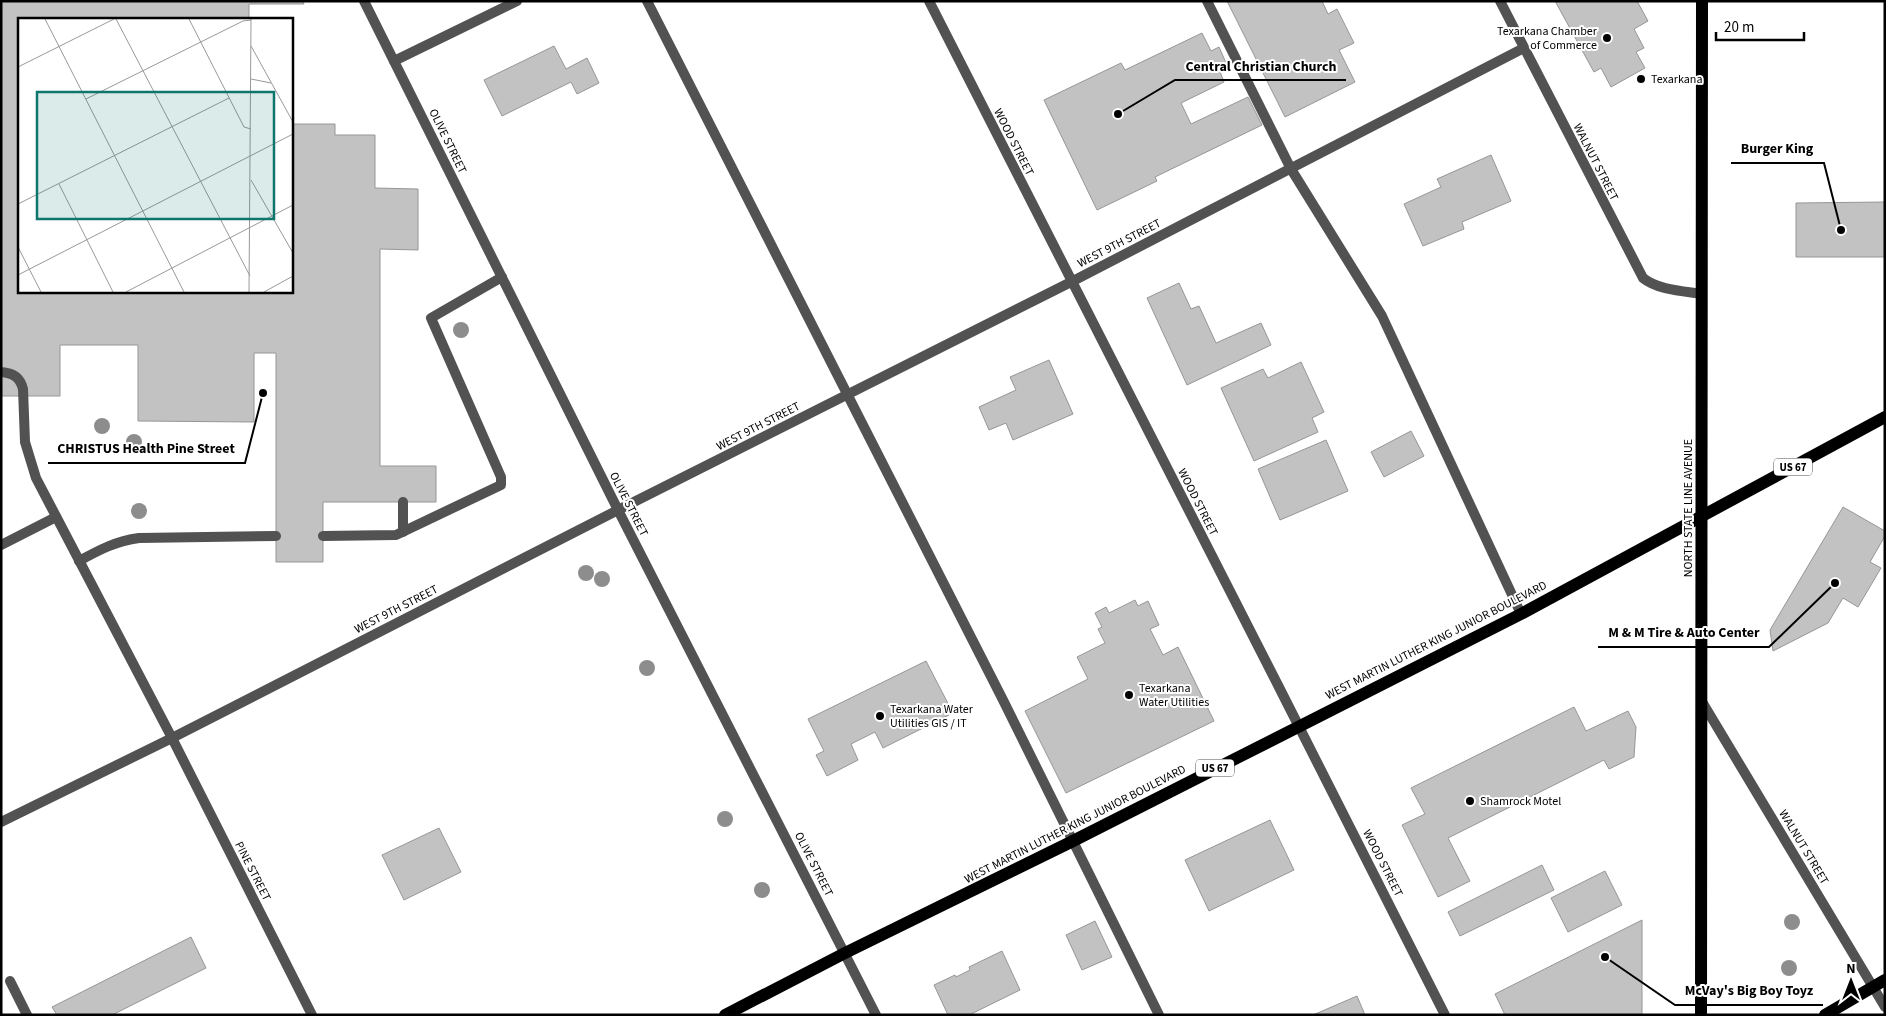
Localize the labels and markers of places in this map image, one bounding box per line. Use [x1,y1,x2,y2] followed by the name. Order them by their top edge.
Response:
[1497,23,1598,54] place label: Texarkana Chamber of Commerce
[1601,32,1613,44] marker: Texarkana Chamber of Commerce
[1175,51,1346,80] callout: Central Christian Church
[1651,71,1702,88] place label: Texarkana
[1635,73,1647,85] marker: Texarkana
[1731,134,1824,163] callout: Burger King
[48,434,245,463] callout: CHRISTUS Health Pine Street
[1598,618,1769,647] callout: M & M Tire & Auto Center
[1139,680,1209,711] place label: Texarkana Water Utilities
[1123,689,1135,701] marker: Texarkana Water Utilities
[890,701,974,732] place label: Texarkana Water Utilities GIS / IT
[874,710,886,722] marker: Texarkana Water Utilities GIS / IT
[1480,793,1561,810] place label: Shamrock Motel
[1464,795,1476,807] marker: Shamrock Motel
[1675,976,1823,1005] callout: McVay's Big Boy Toyz

